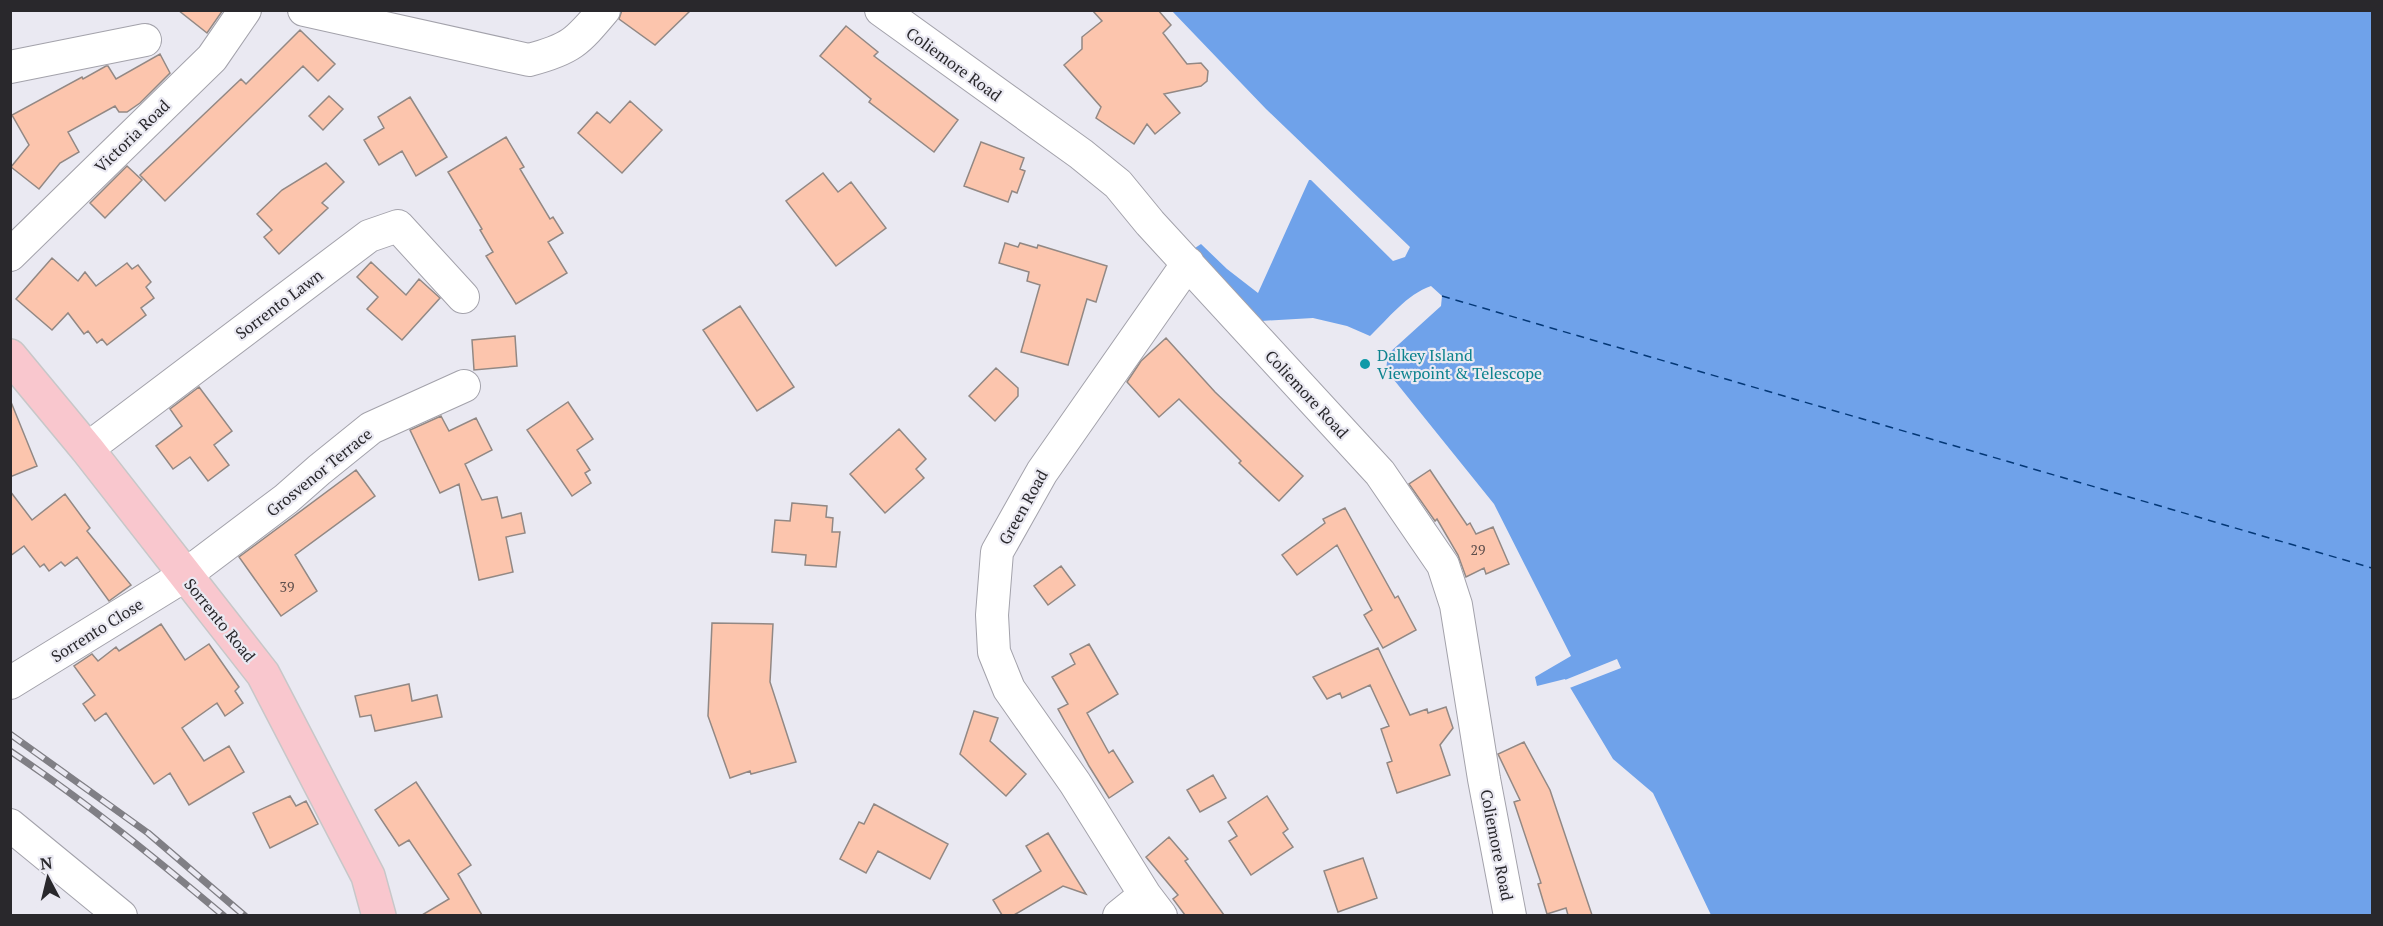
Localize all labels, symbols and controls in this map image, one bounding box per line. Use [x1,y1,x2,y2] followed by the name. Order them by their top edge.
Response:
[902,22,1006,106] street label: Coliemore Road
[90,94,174,177] street label: Victoria Road
[231,264,328,344] street label: Sorrento Lawn
[1377,344,1542,384] place label: Dalkey Island Viewpoint & Telescope
[1260,345,1354,443] street label: Coliemore Road
[1358,357,1372,371] marker: Dalkey Island Viewpoint & Telescope
[262,423,376,521] street label: Grosvenor Terrace
[993,466,1053,548] street label: Green Road
[1471,540,1485,559] house number: 29
[179,574,261,667] street label: Sorrento Road
[280,577,294,596] house number: 39
[47,593,147,667] street label: Sorrento Close
[1475,787,1519,903] street label: Coliemore Road
[18,848,78,908] north arrow
[39,851,54,875] text: N

